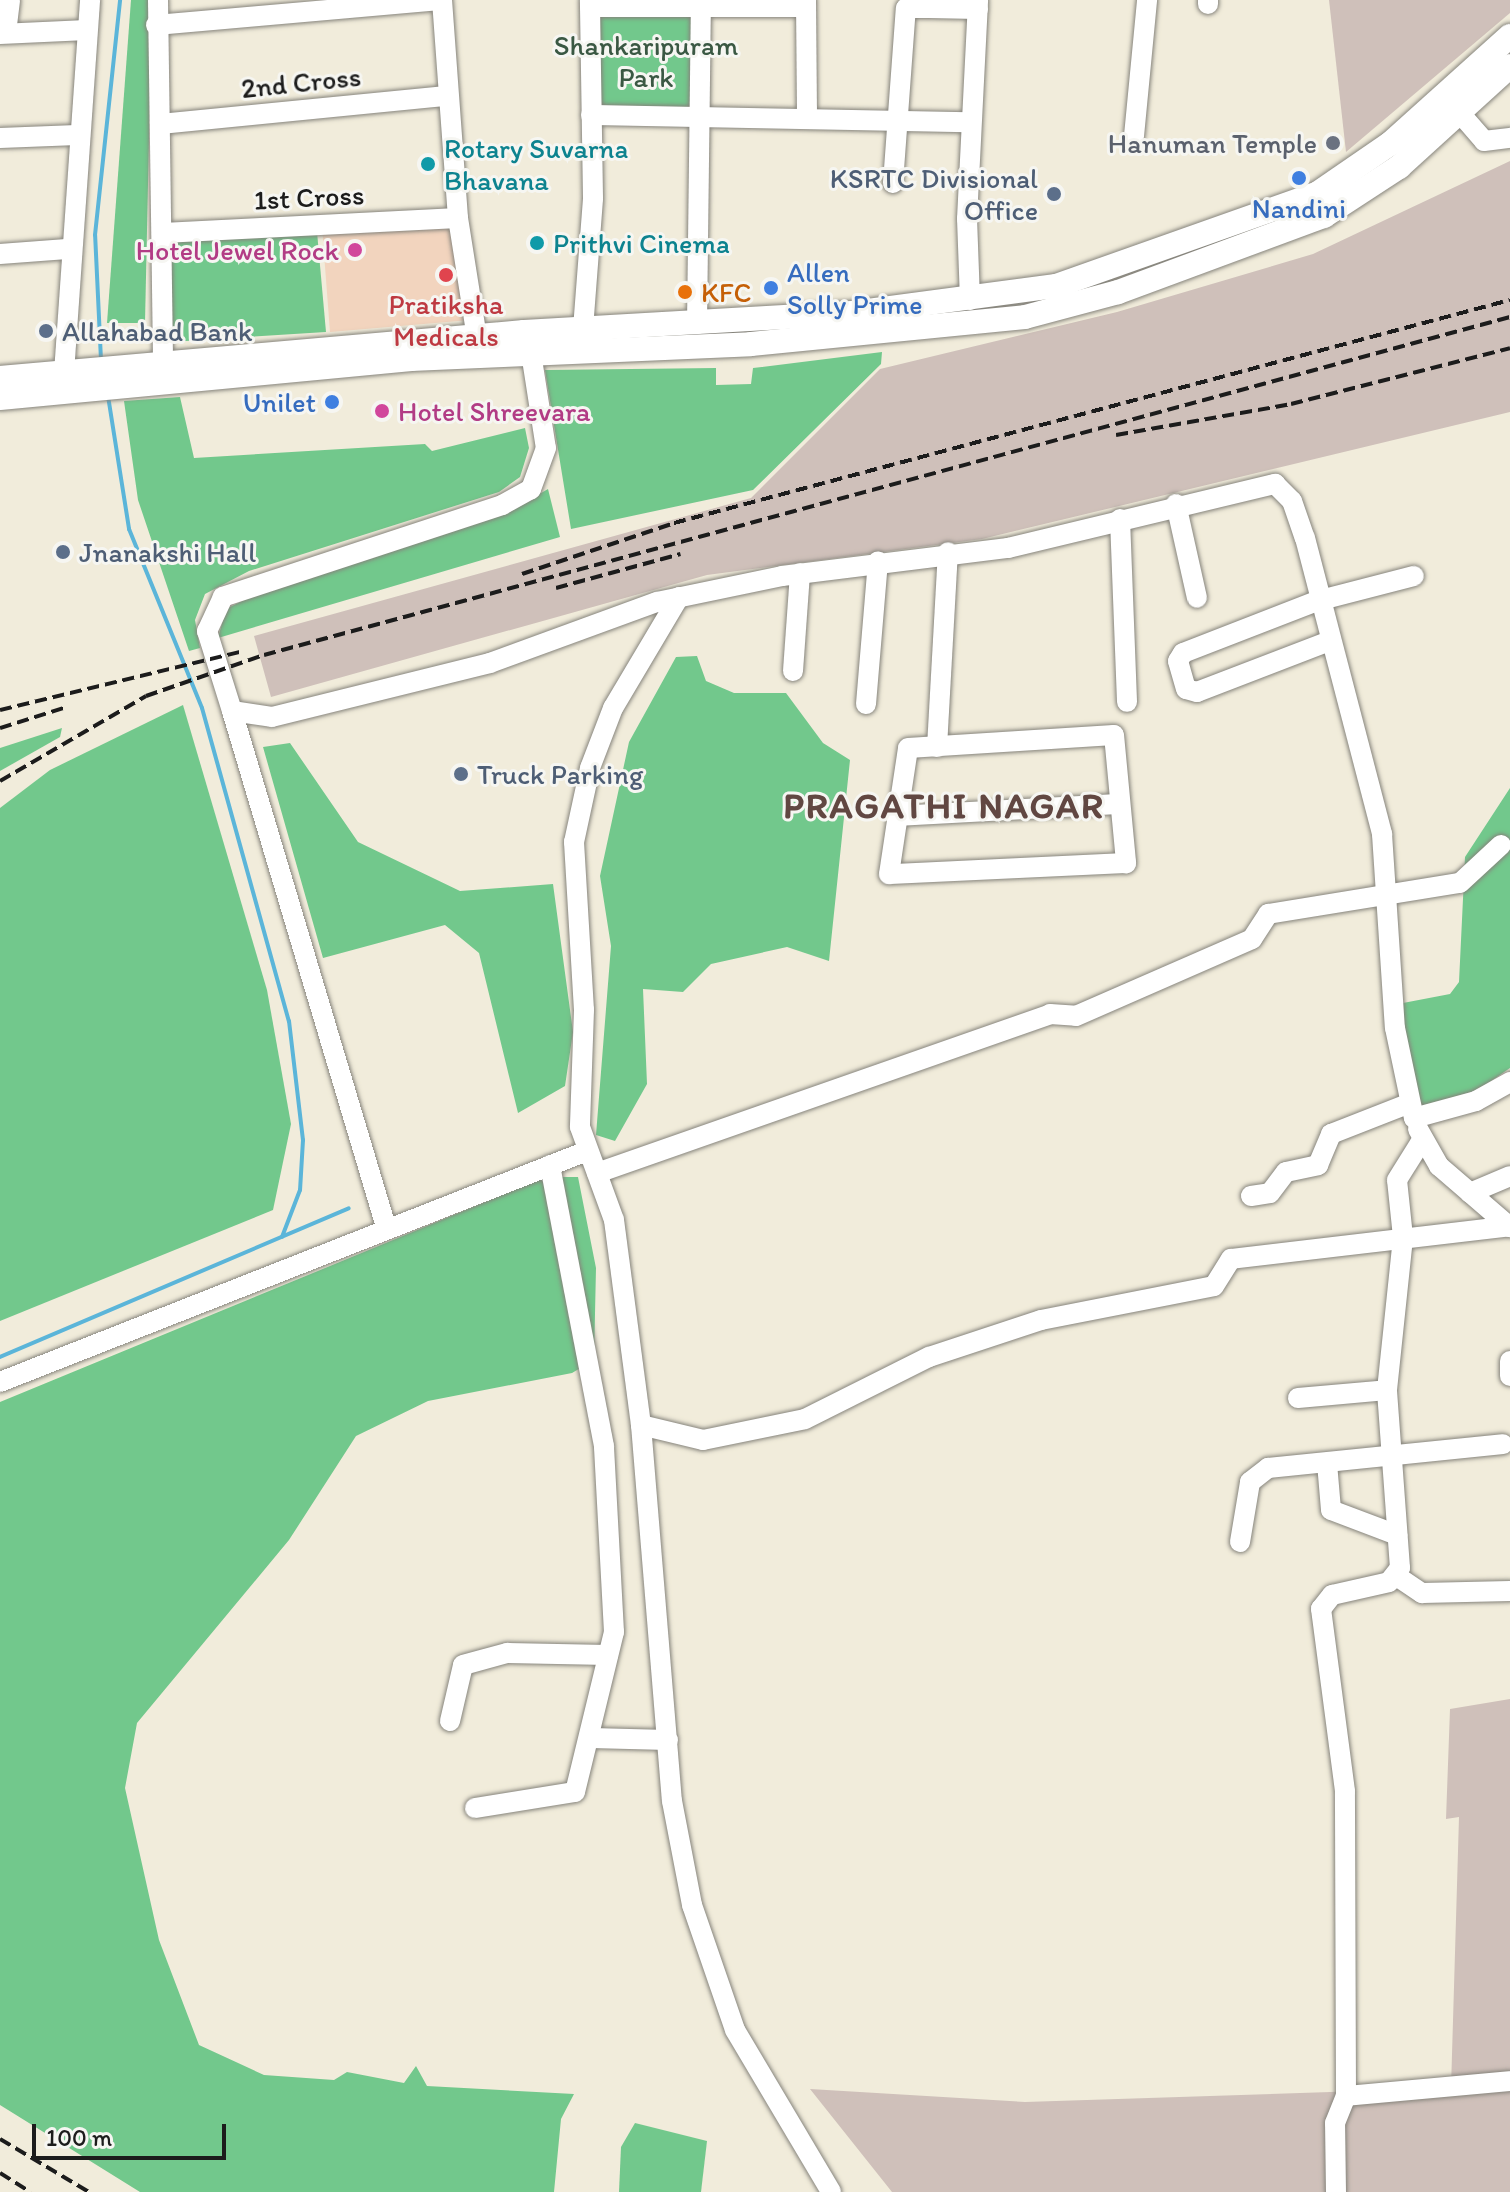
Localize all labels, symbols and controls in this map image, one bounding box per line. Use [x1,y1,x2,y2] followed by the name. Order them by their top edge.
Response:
[554,28,738,94] park label: Shankaripuram Park
[240,59,362,105] street label: 2nd Cross
[1108,126,1317,160] place label: Hanuman Temple
[444,131,628,197] place label: Rotary Suvarna Bhavana
[1324,134,1342,152] marker: Hanuman Temple
[419,155,437,173] marker: Rotary Suvarna Bhavana
[830,161,1038,227] place label: KSRTC Divisional Office
[1290,169,1308,187] marker: Nandini
[253,177,365,217] street label: 1st Cross
[1045,185,1063,203] marker: KSRTC Divisional Office
[1252,191,1346,225] place label: Nandini
[553,226,730,260] place label: Prithvi Cinema
[135,233,339,267] place label: Hotel Jewel Rock
[528,234,546,252] marker: Prithvi Cinema
[346,241,364,259] marker: Hotel Jewel Rock
[787,255,923,321] place label: Allen Solly Prime
[437,266,455,284] marker: Pratiksha Medicals
[701,275,751,309] place label: KFC
[762,279,780,297] marker: Allen Solly Prime
[676,283,694,301] marker: KFC
[388,287,504,353] place label: Pratiksha Medicals
[62,314,252,348] place label: Allahabad Bank
[37,322,55,340] marker: Allahabad Bank
[243,385,316,419] place label: Unilet
[323,393,341,411] marker: Unilet
[398,394,591,428] place label: Hotel Shreevara
[373,402,391,420] marker: Hotel Shreevara
[79,535,256,569] place label: Jnanakshi Hall
[54,543,72,561] marker: Jnanakshi Hall
[477,757,643,791] place label: Truck Parking
[452,765,470,783] marker: Truck Parking
[781,784,1107,828] district label: PRAGATHI NAGAR
[36,2108,230,2158] scale bar
[46,2123,112,2152] text: 100 m

